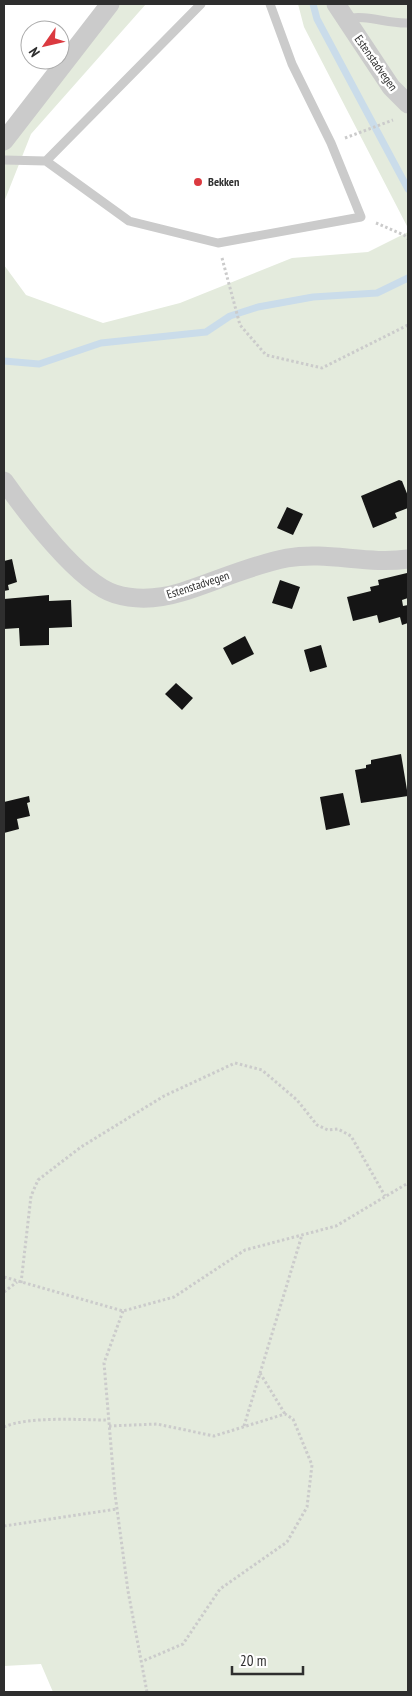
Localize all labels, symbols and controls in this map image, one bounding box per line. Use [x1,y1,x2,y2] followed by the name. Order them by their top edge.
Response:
[20,20,70,70] north arrow
[352,32,401,94] street label: Estenstadvegen
[25,44,44,60] text: N
[208,174,239,189] place label: Bekken
[192,176,204,188] marker: Bekken
[165,567,231,602] street label: Estenstadvegen
[232,1644,303,1676] scale bar
[240,1651,266,1670] text: 20 m

